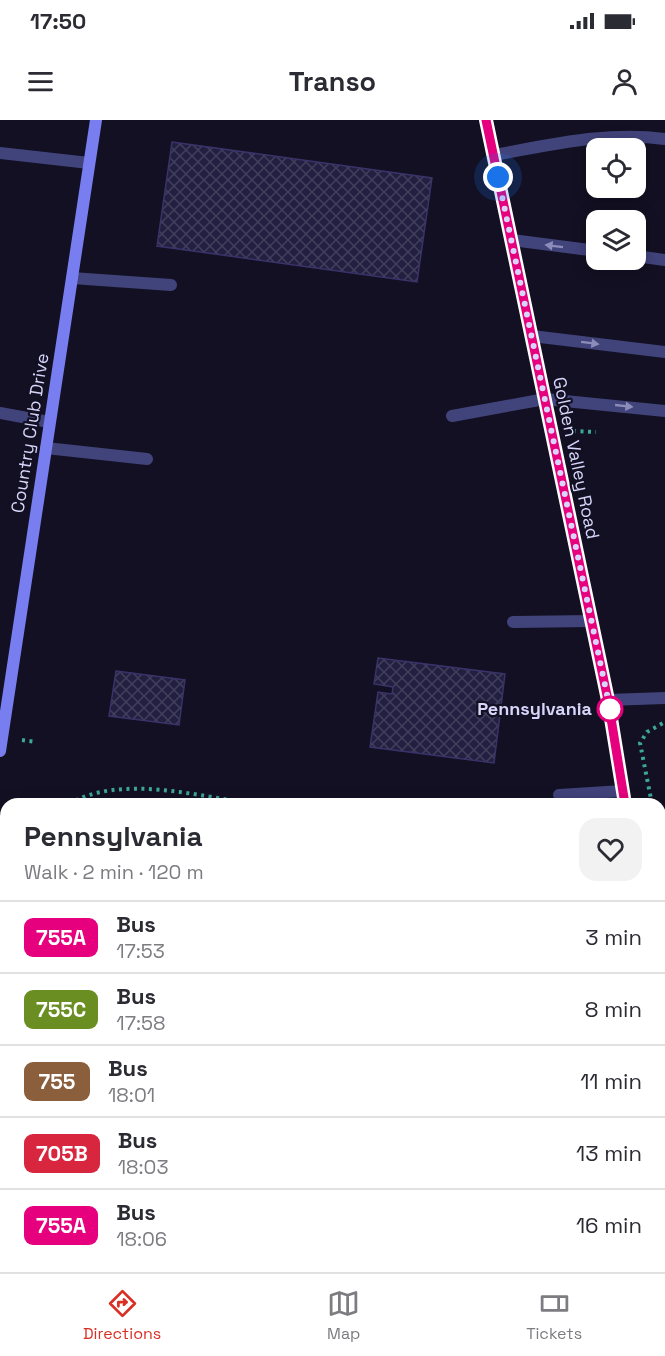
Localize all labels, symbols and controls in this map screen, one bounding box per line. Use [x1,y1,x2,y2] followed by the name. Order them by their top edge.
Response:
[30,7,86,35] text: 17:50
[289,64,376,99] text: Transo
[24,65,57,98] icon: menu
[608,65,641,98] icon: person
[586,138,646,270] map controls
[586,138,646,198] button: locate
[483,162,513,192] your location
[586,210,646,270] button: layers
[545,241,564,251] one-way arrow
[580,338,599,348] one-way arrow
[6,351,53,514] street label: Country Club Drive
[548,375,605,541] street label: Golden Valley Road
[614,402,633,411] one-way arrow
[597,696,623,722] marker: Pennsylvania
[477,697,593,720] place label: Pennsylvania
[24,818,203,854] text: Pennsylvania
[579,818,642,881] button: heart
[24,859,204,885] text: Walk · 2 min · 120 m
[116,910,156,938] text: Bus
[585,923,642,951] text: 3 min
[36,924,86,951] text: 755A
[116,938,165,964] text: 17:53
[116,982,156,1010] text: Bus
[585,995,642,1023] text: 8 min
[36,996,86,1023] text: 755C
[116,1010,166,1036] text: 17:58
[108,1054,148,1082] text: Bus
[580,1067,642,1095] text: 11 min
[39,1068,75,1095] text: 755
[108,1082,155,1108] text: 18:01
[118,1126,157,1154] text: Bus
[576,1139,642,1167] text: 13 min
[36,1140,88,1167] text: 705B
[118,1154,168,1180] text: 18:03
[116,1198,156,1226] text: Bus
[576,1211,642,1239] text: 16 min
[36,1212,86,1239] text: 755A
[116,1226,167,1252] text: 18:06
[83,1287,161,1344] tab: Directions
[327,1287,360,1344] tab: Map
[526,1287,582,1344] tab: Tickets

